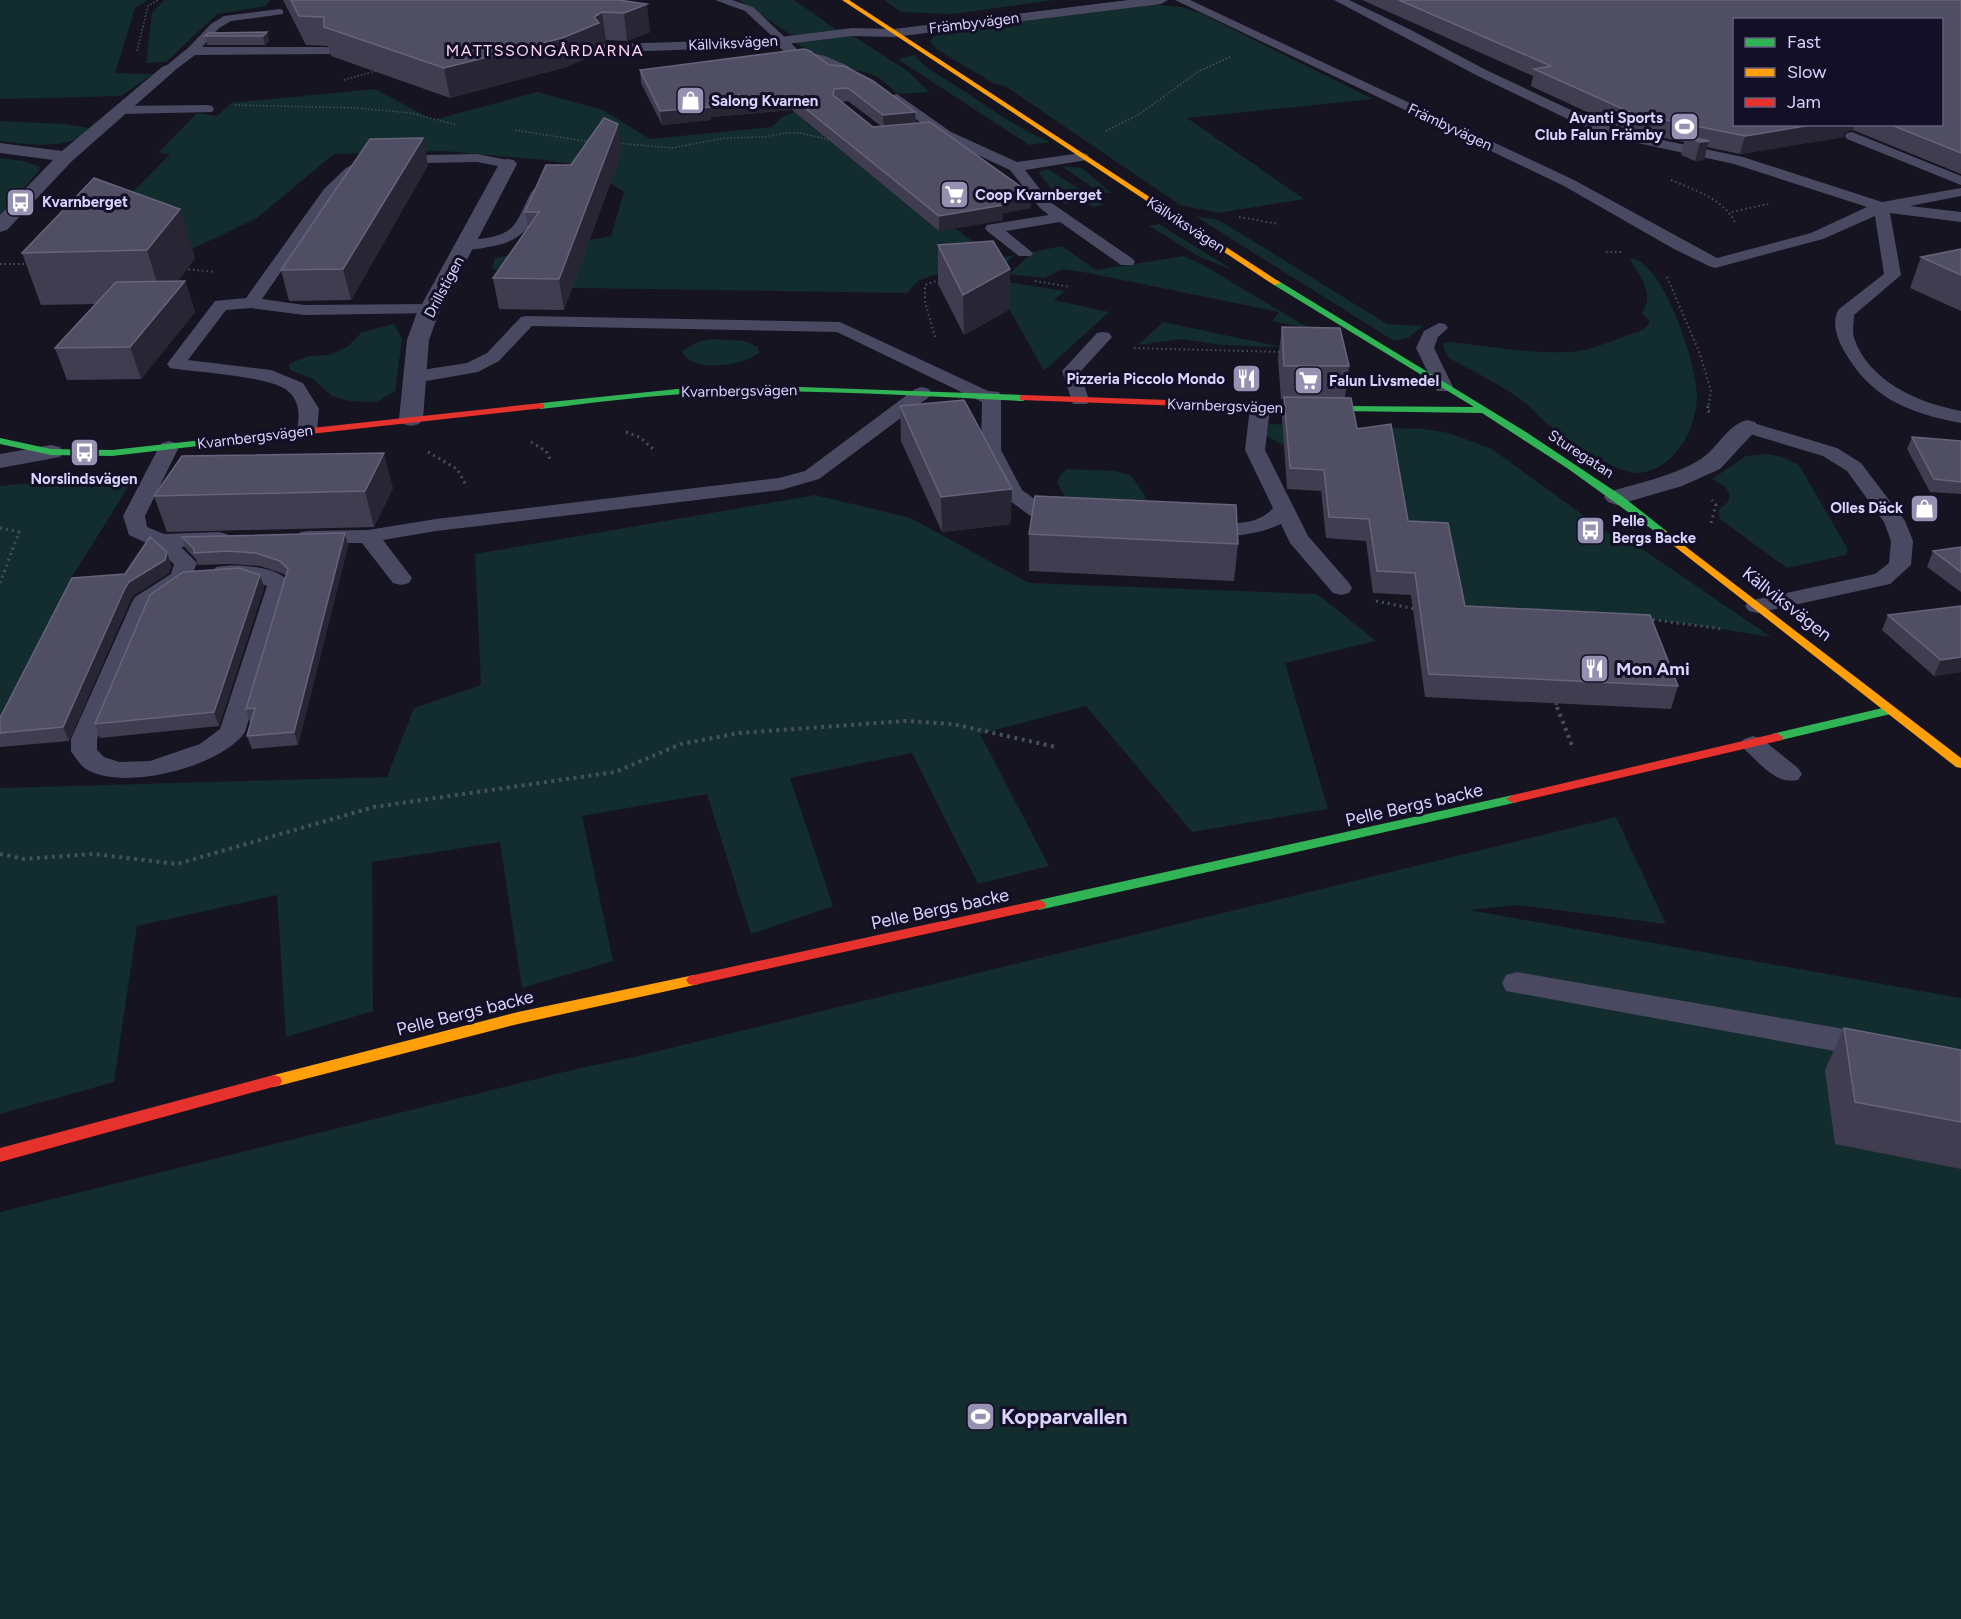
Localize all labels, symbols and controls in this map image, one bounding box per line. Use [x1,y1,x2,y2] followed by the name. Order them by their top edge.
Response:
[928,9,1020,37] street label: Främbyvägen
[1733,18,1943,126] legend
[1787,31,1821,53] text: Fast
[688,32,778,54] street label: Källviksvägen
[446,41,644,60] district label: MATTSSONGÅRDARNA
[1787,61,1826,83] text: Slow
[674,85,706,117] shop icon: Salong Kvarnen
[1787,91,1821,113] text: Jam
[711,92,818,110] place label: Salong Kvarnen
[1405,100,1495,154] street label: Främbyvägen
[1535,109,1663,144] place label: Avanti Sports Club Falun Främby
[1668,111,1700,143] sports icon: Avanti Sports Club Falun Främby
[938,179,970,211] supermarket icon: Coop Kvarnberget
[5,186,37,218] bus stop icon: Kvarnberget
[975,186,1102,204] place label: Coop Kvarnberget
[42,193,128,211] place label: Kvarnberget
[1143,193,1229,257] street label: Källviksvägen
[420,253,468,321] street label: Drillstigen
[1230,363,1262,395] restaurant icon: Pizzeria Piccolo Mondo
[1292,365,1324,397] supermarket icon: Falun Livsmedel
[1066,370,1225,388] place label: Pizzeria Piccolo Mondo
[1329,372,1439,390] place label: Falun Livsmedel
[681,381,797,401] street label: Kvarnbergsvägen
[1167,395,1283,417] street label: Kvarnbergsvägen
[196,421,314,453] street label: Kvarnbergsvägen
[1545,426,1617,482] street label: Sturegatan
[68,436,100,468] bus stop icon: Norslindsvägen
[30,470,138,488] place label: Norslindsvägen
[1908,492,1940,524] shop icon: Olles Däck
[1830,499,1903,517] place label: Olles Däck
[1612,512,1697,547] place label: Pelle Bergs Backe
[1575,514,1607,546] bus stop icon: Pelle Bergs Backe
[1738,562,1836,646] street label: Källviksvägen
[1579,653,1611,685] restaurant icon: Mon Ami
[1616,658,1690,680] place label: Mon Ami
[1343,778,1485,832] street label: Pelle Bergs backe
[869,884,1011,934] street label: Pelle Bergs backe
[394,985,536,1041] street label: Pelle Bergs backe
[964,1401,996,1433] sports icon: Kopparvallen
[1001,1404,1127,1429] place label: Kopparvallen

